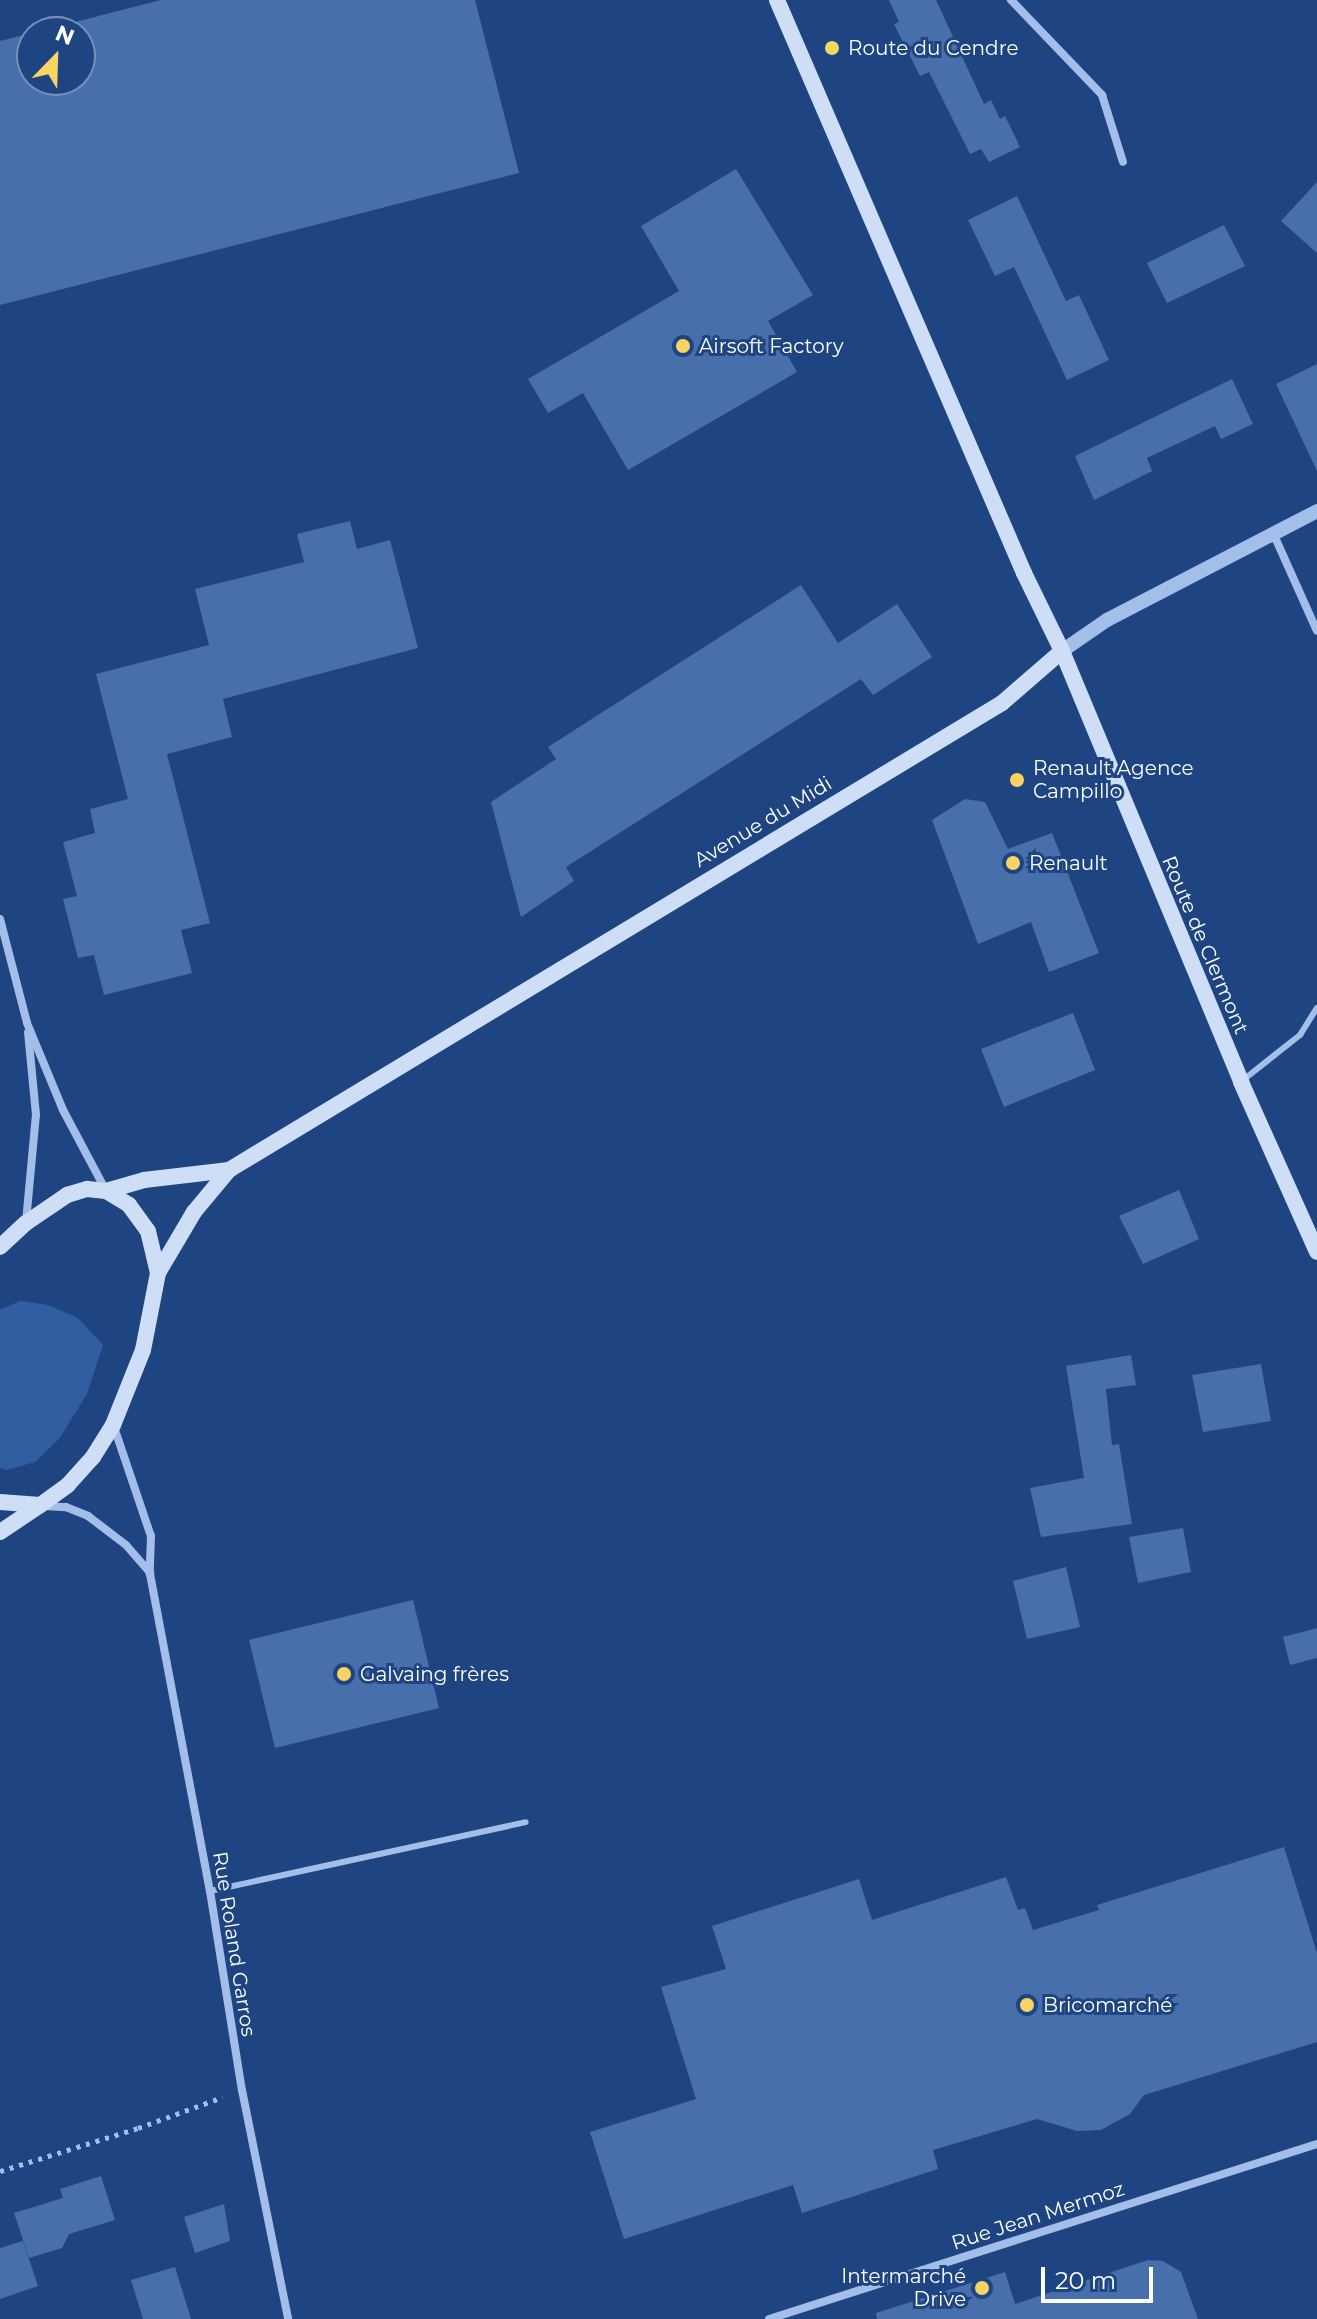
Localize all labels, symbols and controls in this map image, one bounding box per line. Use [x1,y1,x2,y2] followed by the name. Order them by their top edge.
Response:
[16,16,96,96] north arrow
[51,19,78,51] text: N
[848,36,1018,60] place label: Route du Cendre
[823,39,841,57] marker: Route du Cendre
[699,334,844,358] place label: Airsoft Factory
[674,337,692,355] marker: Airsoft Factory
[1033,756,1194,803] place label: Renault Agence Campillo
[690,771,836,873] street label: Avenue du Midi
[1008,771,1026,789] marker: Renault Agence Campillo
[1029,851,1108,875] place label: Renault
[1157,852,1253,1038] street label: Route de Clermont
[1004,854,1022,872] marker: Renault
[360,1662,509,1686] place label: Galvaing frères
[335,1665,353,1683] marker: Galvaing frères
[208,1850,260,2038] street label: Rue Roland Garros
[1043,1993,1172,2017] place label: Bricomarché
[1018,1996,1036,2014] marker: Bricomarché
[948,2177,1128,2255] street label: Rue Jean Mermoz
[1045,2251,1157,2301] scale bar
[841,2264,966,2311] place label: Intermarché Drive
[1055,2266,1116,2295] text: 20 m
[973,2279,991,2297] marker: Intermarché Drive

